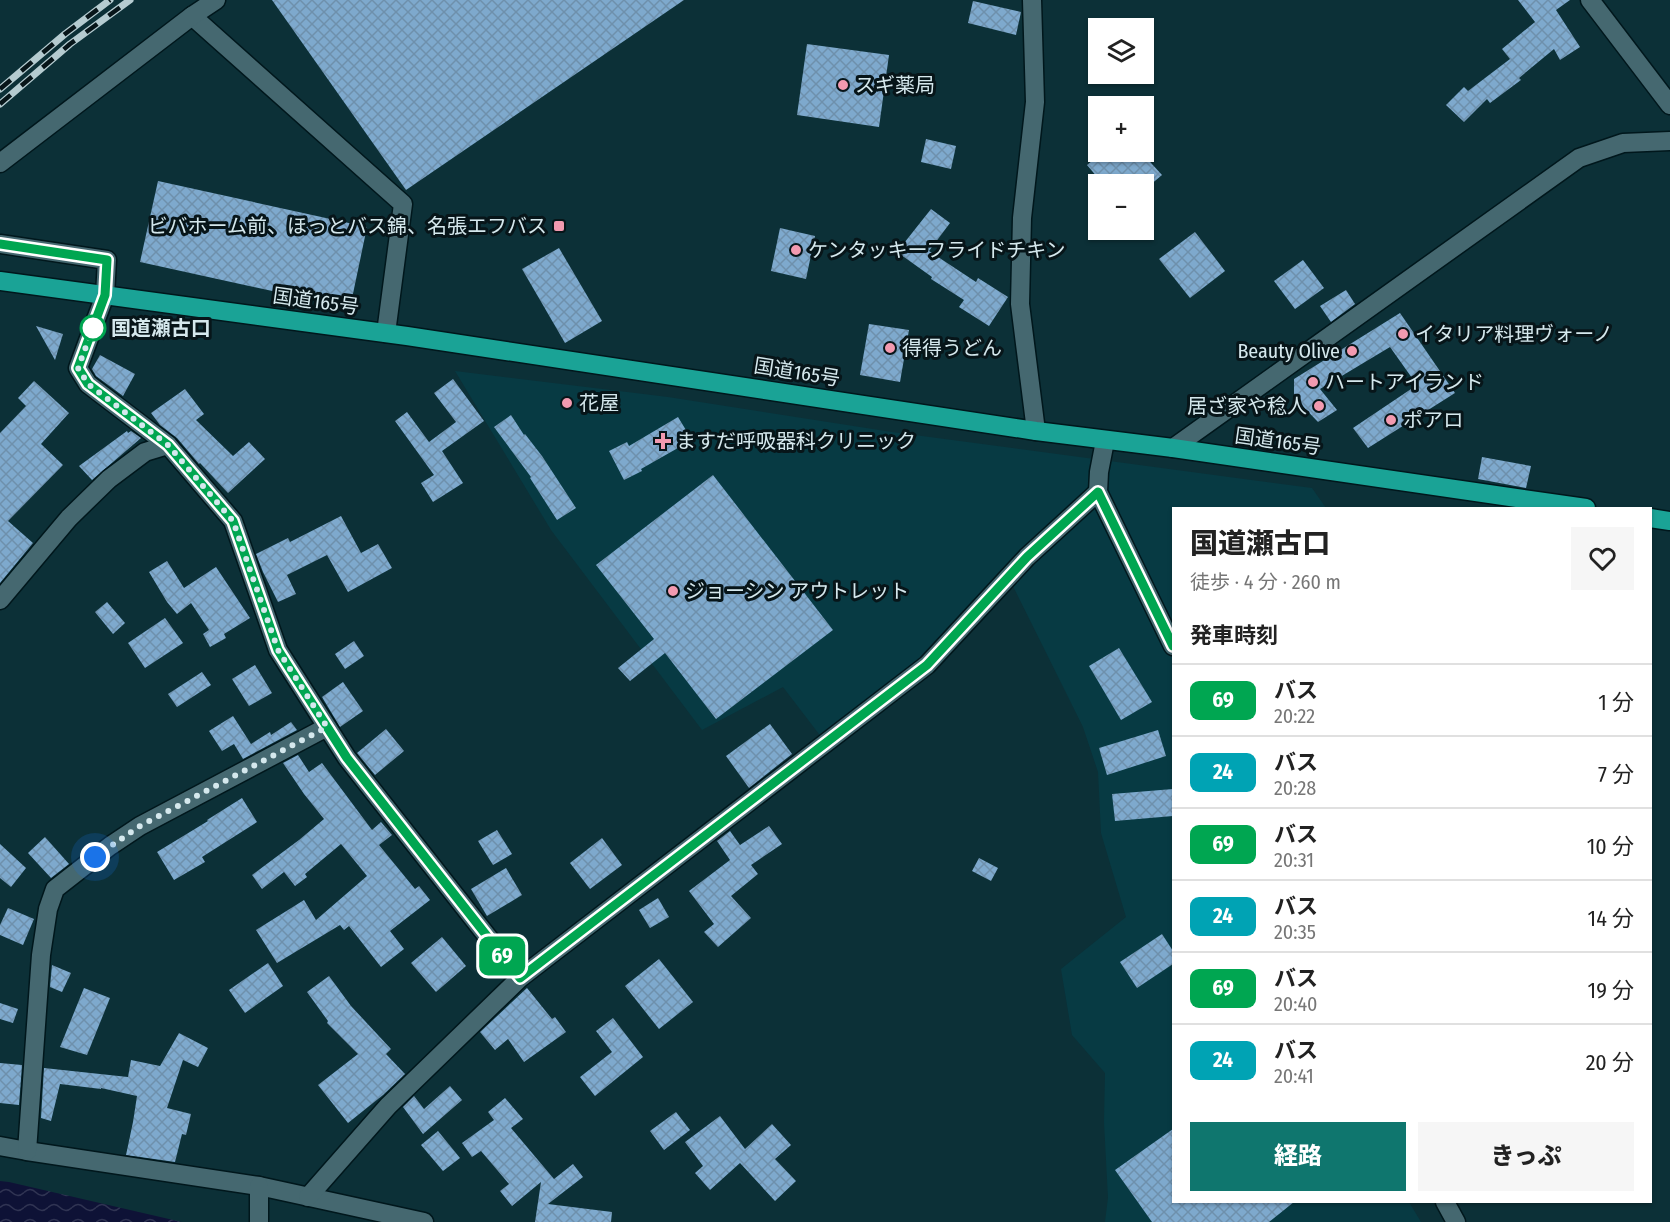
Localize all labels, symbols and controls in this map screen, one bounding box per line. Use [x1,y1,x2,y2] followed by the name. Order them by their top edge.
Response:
[1088,18,1154,240] map controls
[1088,18,1154,84] button: layers
[855,73,935,97] place label: スギ薬局
[836,78,850,92] marker: スギ薬局
[1088,96,1154,162] button: +
[1088,174,1154,240] button: −
[148,214,547,238] place label: ビバホーム前、ほっとバス錦、名張エフバス
[552,219,566,233] marker: ビバホーム前、ほっとバス錦、名張エフバス
[808,238,1066,262] place label: ケンタッキーフライドチキン
[789,243,803,257] marker: ケンタッキーフライドチキン
[271,283,361,319] street label: 国道165号
[80,315,106,341] marker: 国道瀬古口
[111,316,211,340] place label: 国道瀬古口
[1415,322,1613,346] place label: イタリア料理ヴォーノ
[1396,327,1410,341] marker: イタリア料理ヴォーノ
[902,336,1002,360] place label: 得得うどん
[1237,339,1340,363] place label: Beauty Olive
[883,341,897,355] marker: 得得うどん
[1345,344,1359,358] marker: Beauty Olive
[752,353,842,391] street label: 国道165号
[1325,370,1484,394] place label: ハートアイランド
[1306,375,1320,389] marker: ハートアイランド
[579,391,619,415] place label: 花屋
[1187,394,1307,418] place label: 居ざ家や稔人
[560,396,574,410] marker: 花屋
[1312,399,1326,413] marker: 居ざ家や稔人
[1403,408,1463,432] place label: ポアロ
[1384,413,1398,427] marker: ポアロ
[1233,423,1323,459] street label: 国道165号
[676,429,916,453] place label: ますだ呼吸器科クリニック
[654,432,672,450] marker: ますだ呼吸器科クリニック
[1190,527,1330,560] text: 国道瀬古口
[1571,527,1634,590] button: heart
[1190,570,1341,594] text: 徒歩 · 4 分 · 260 m
[685,579,909,603] place label: ジョーシン アウトレット
[666,584,680,598] marker: ジョーシン アウトレット
[1190,622,1278,649] text: 発車時刻
[1274,677,1318,704] text: バス
[1212,687,1234,713] text: 69
[1598,689,1634,716] text: 1 分
[1274,704,1315,728] text: 20:22
[1274,749,1318,776] text: バス
[1213,759,1233,785] text: 24
[1598,761,1634,788] text: 7 分
[1274,776,1316,800] text: 20:28
[1274,821,1318,848] text: バス
[1212,831,1234,857] text: 69
[1587,833,1634,860] text: 10 分
[80,842,110,872] your location
[1274,848,1314,872] text: 20:31
[1274,893,1318,920] text: バス
[1213,903,1233,929] text: 24
[1588,905,1634,932] text: 14 分
[1274,920,1316,944] text: 20:35
[475,936,529,976] line badge: 69
[491,943,513,969] text: 69
[1274,965,1318,992] text: バス
[1212,975,1234,1001] text: 69
[1588,977,1634,1004] text: 19 分
[1274,992,1317,1016] text: 20:40
[1274,1037,1318,1064] text: バス
[1213,1047,1233,1073] text: 24
[1586,1049,1634,1076] text: 20 分
[1274,1064,1314,1088] text: 20:41
[1190,1122,1406,1191] button: 経路
[1418,1122,1634,1191] button: きっぷ

